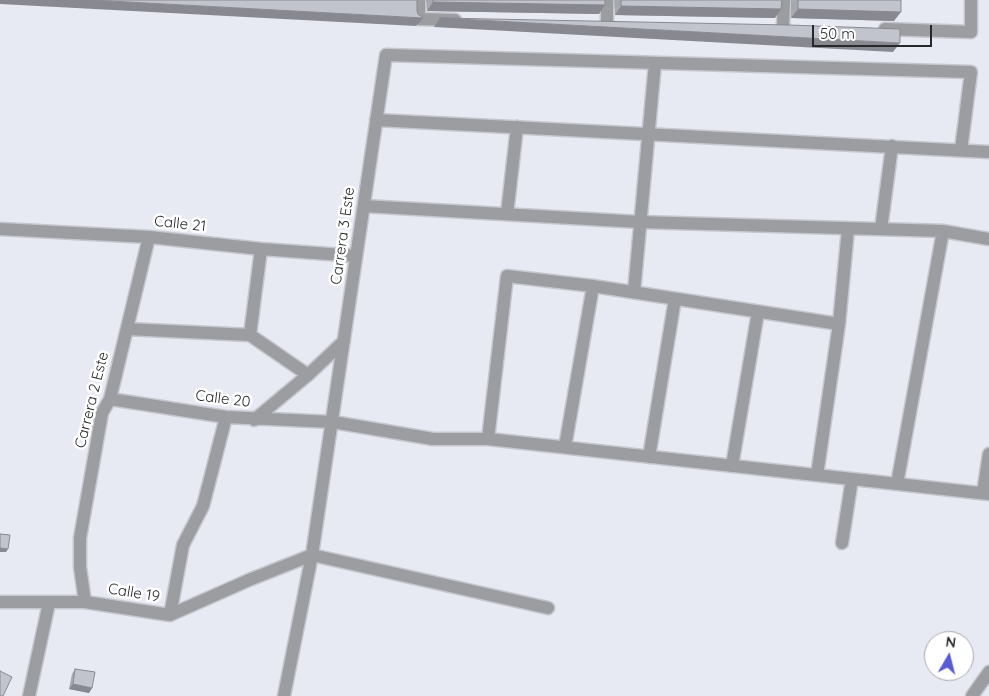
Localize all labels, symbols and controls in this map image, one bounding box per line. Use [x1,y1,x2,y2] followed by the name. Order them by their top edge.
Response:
[814,15,934,47] scale bar
[820,24,855,43] text: 50 m
[327,186,359,286] street label: Carrera 3 Este
[153,212,207,236] street label: Calle 21
[71,350,113,450] street label: Carrera 2 Este
[194,387,252,411] street label: Calle 20
[107,580,161,606] street label: Calle 19
[924,631,974,681] north arrow
[945,633,957,652] text: N

